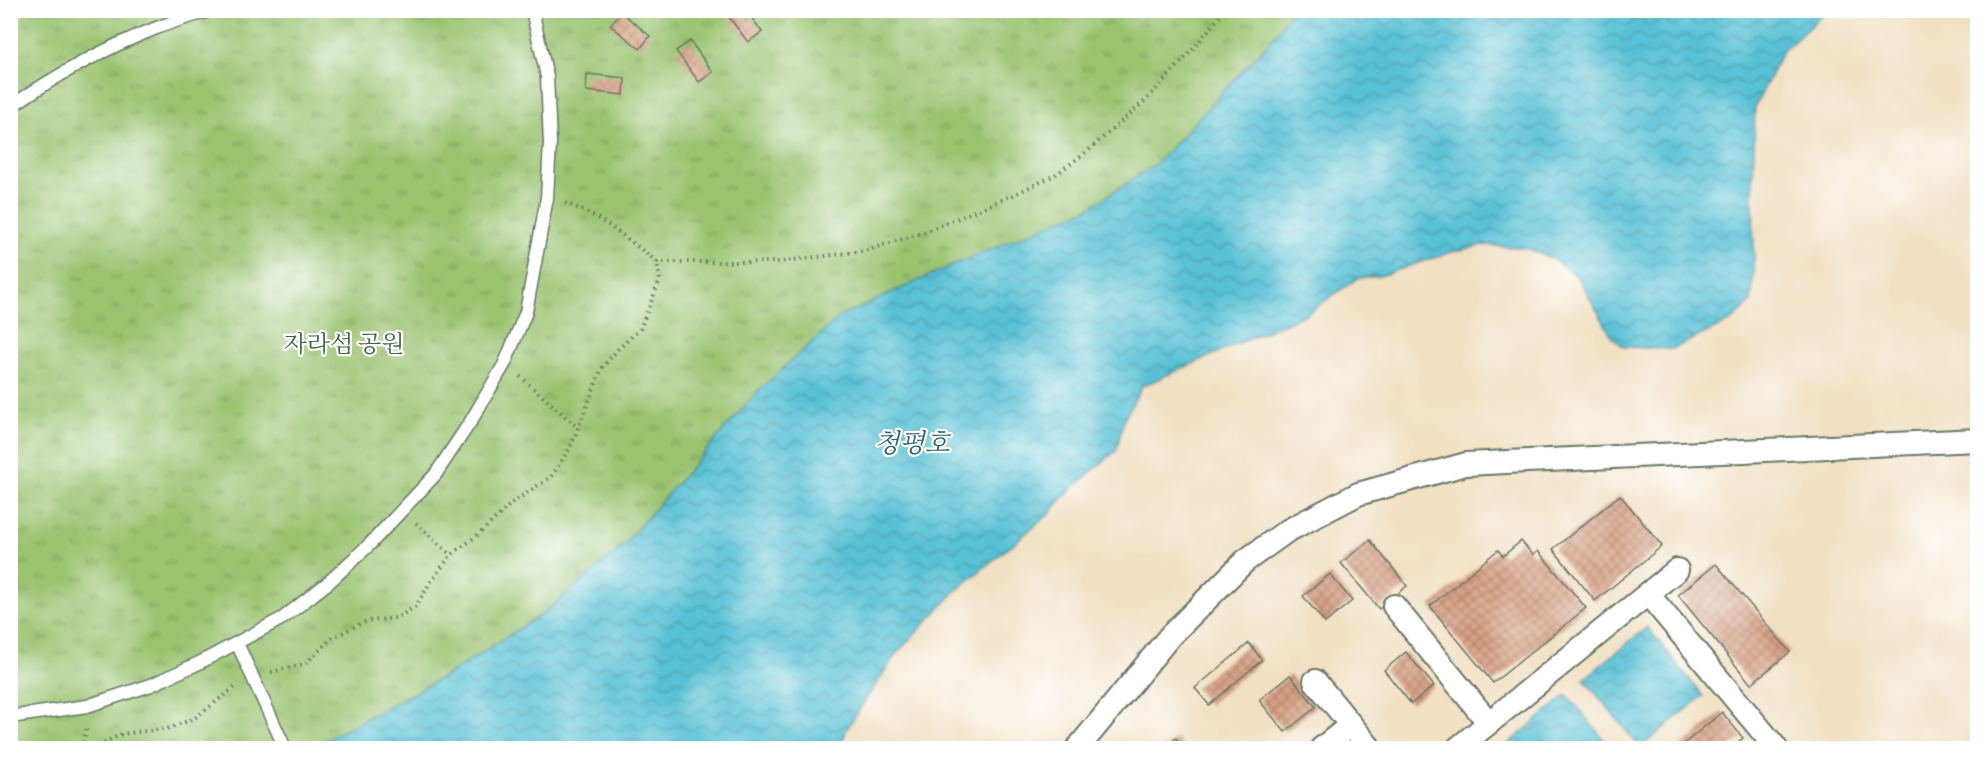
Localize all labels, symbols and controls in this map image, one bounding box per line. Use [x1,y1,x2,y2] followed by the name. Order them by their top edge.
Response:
[284,328,404,359] park label: 자라섬 공원
[874,426,952,460] water label: 청평호

